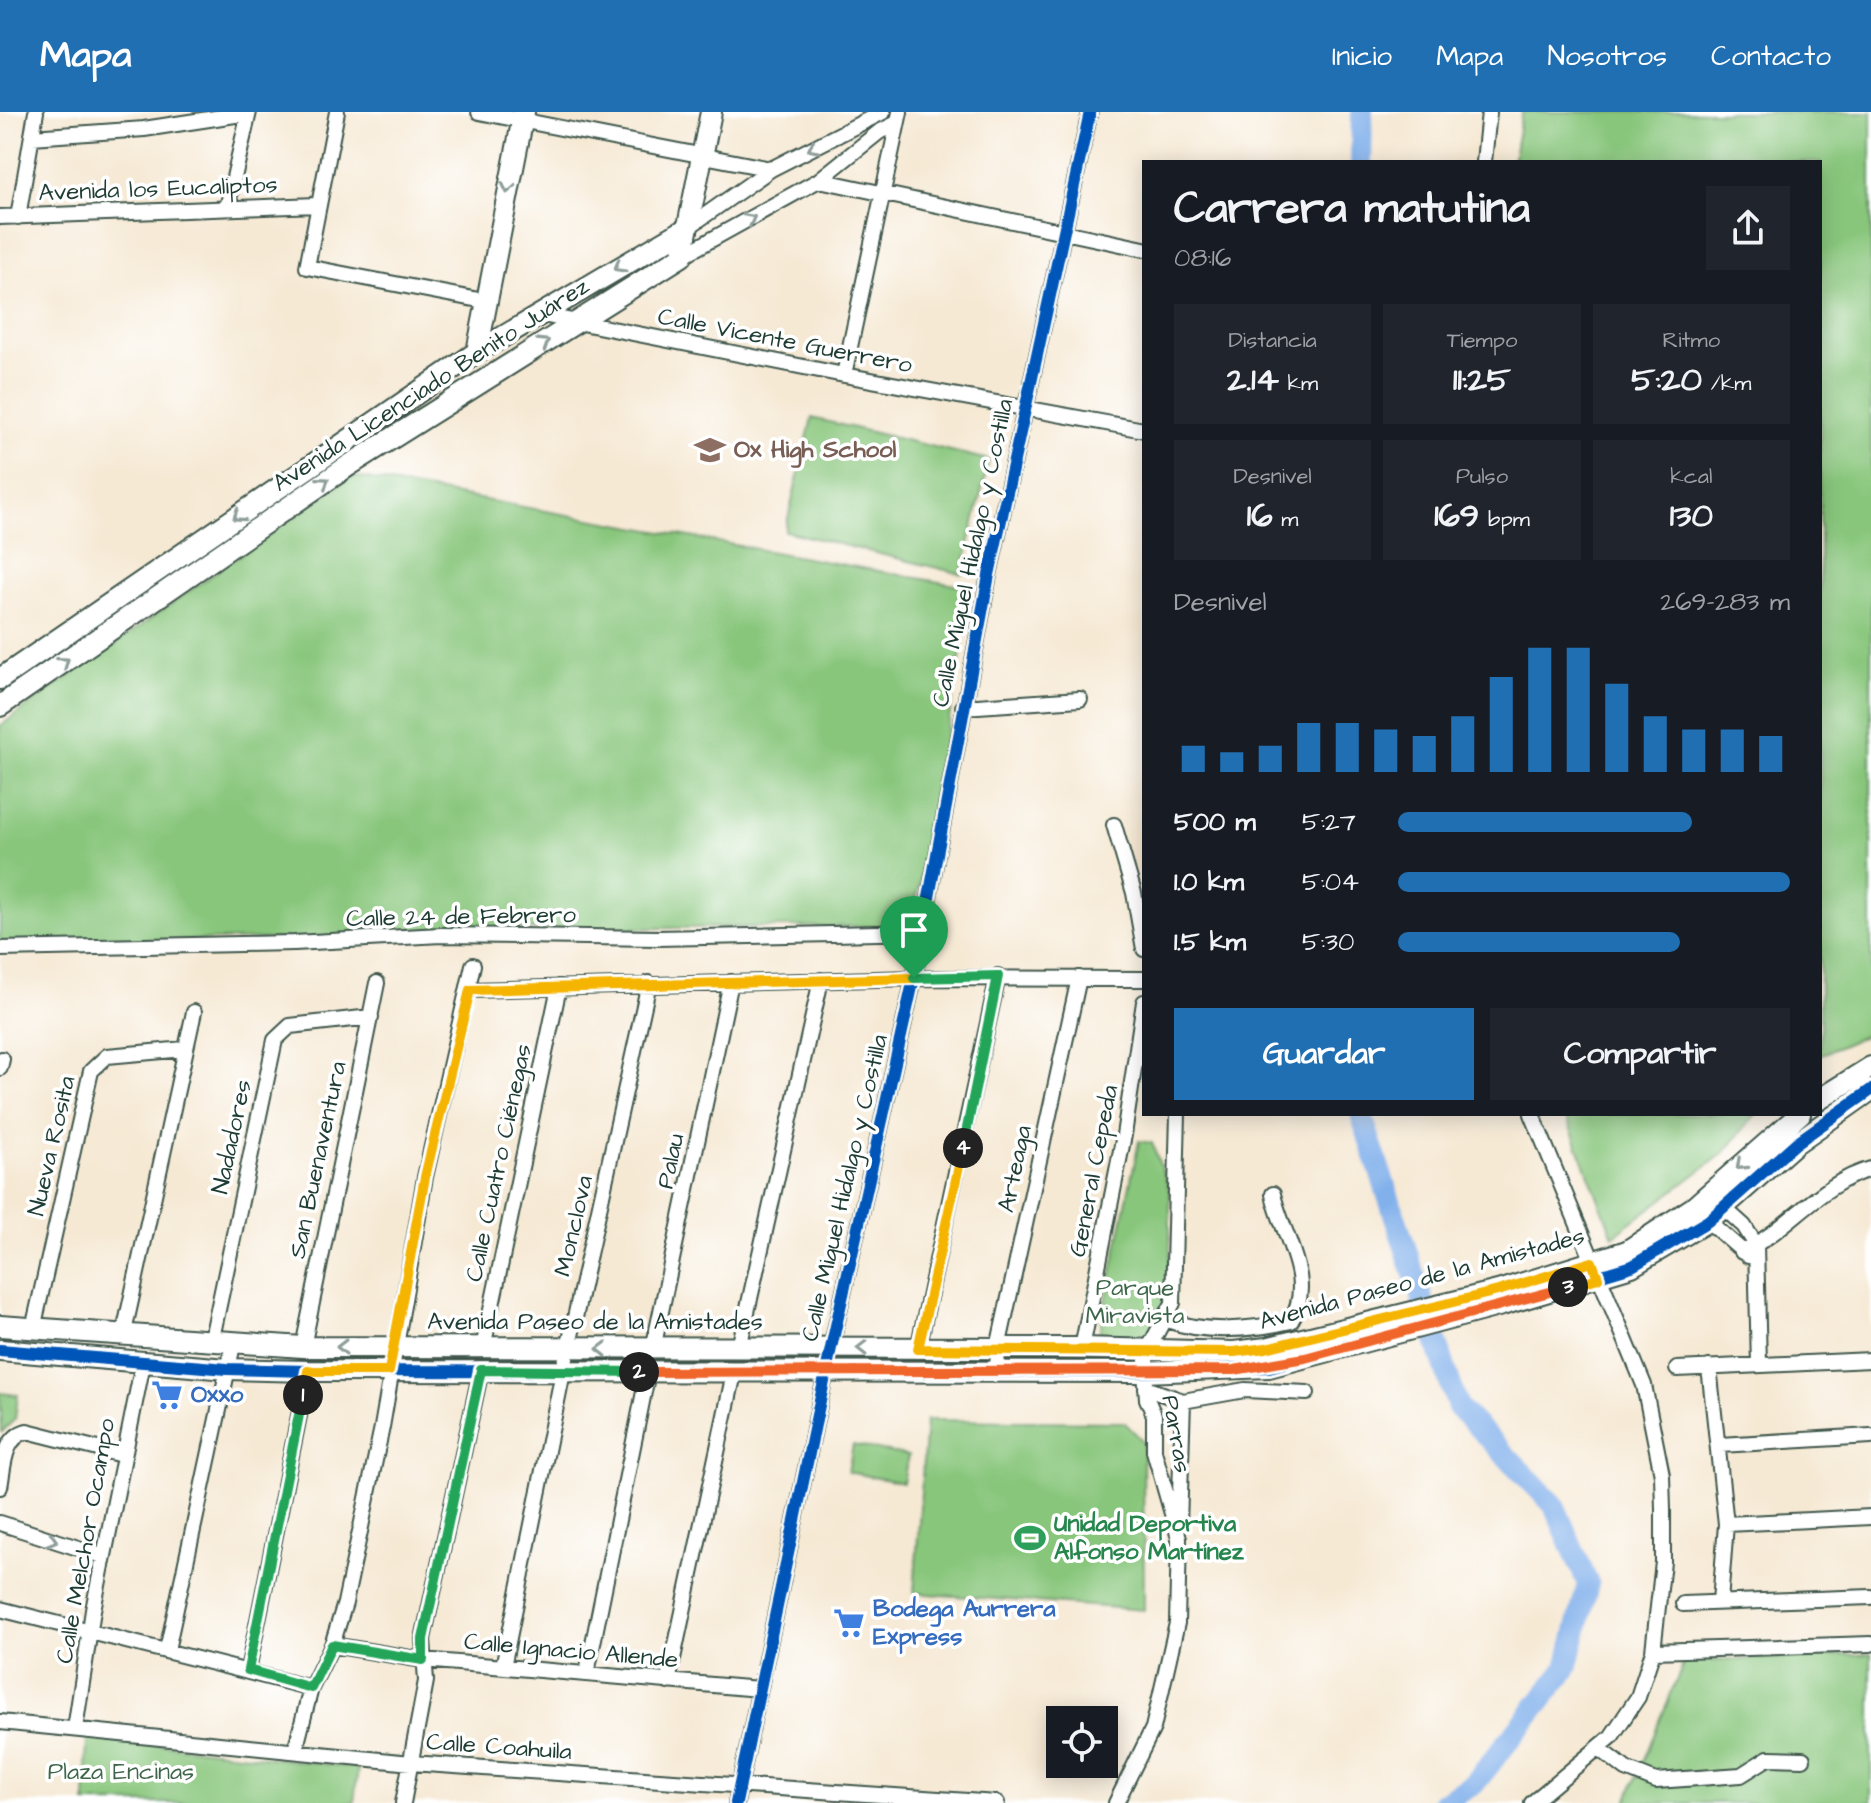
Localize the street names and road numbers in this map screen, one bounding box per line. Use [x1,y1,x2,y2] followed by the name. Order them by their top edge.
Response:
[38,168,278,210] street label: Avenida los Eucaliptos
[266,270,596,500] street label: Avenida Licenciado Benito Juárez
[655,300,916,382] street label: Calle Vicente Guerrero
[924,396,1023,710] street label: Calle Miguel Hidalgo y Costilla
[346,898,577,936] street label: Calle 24 de Febrero
[793,1031,898,1345] street label: Calle Miguel Hidalgo y Costilla
[457,1041,542,1285] street label: Calle Cuatro Ciénegas
[281,1058,355,1262] street label: San Buenaventura
[19,1073,85,1219] street label: Nueva Rosita
[203,1077,261,1197] street label: Nadadores
[1061,1082,1127,1260] street label: General Cepeda
[989,1122,1042,1216] street label: Arteaga
[649,1130,693,1192] street label: Palau
[546,1172,602,1280] street label: Monclova
[1255,1219,1589,1339] street label: Avenida Paseo de la Amistades
[427,1305,763,1339] street label: Avenida Paseo de la Amistades
[1152,1393,1200,1475] street label: Parras
[48,1415,124,1666] street label: Calle Melchor Ocampo
[462,1625,679,1678] street label: Calle Ignacio Allende
[425,1725,573,1769] street label: Calle Coahuila

